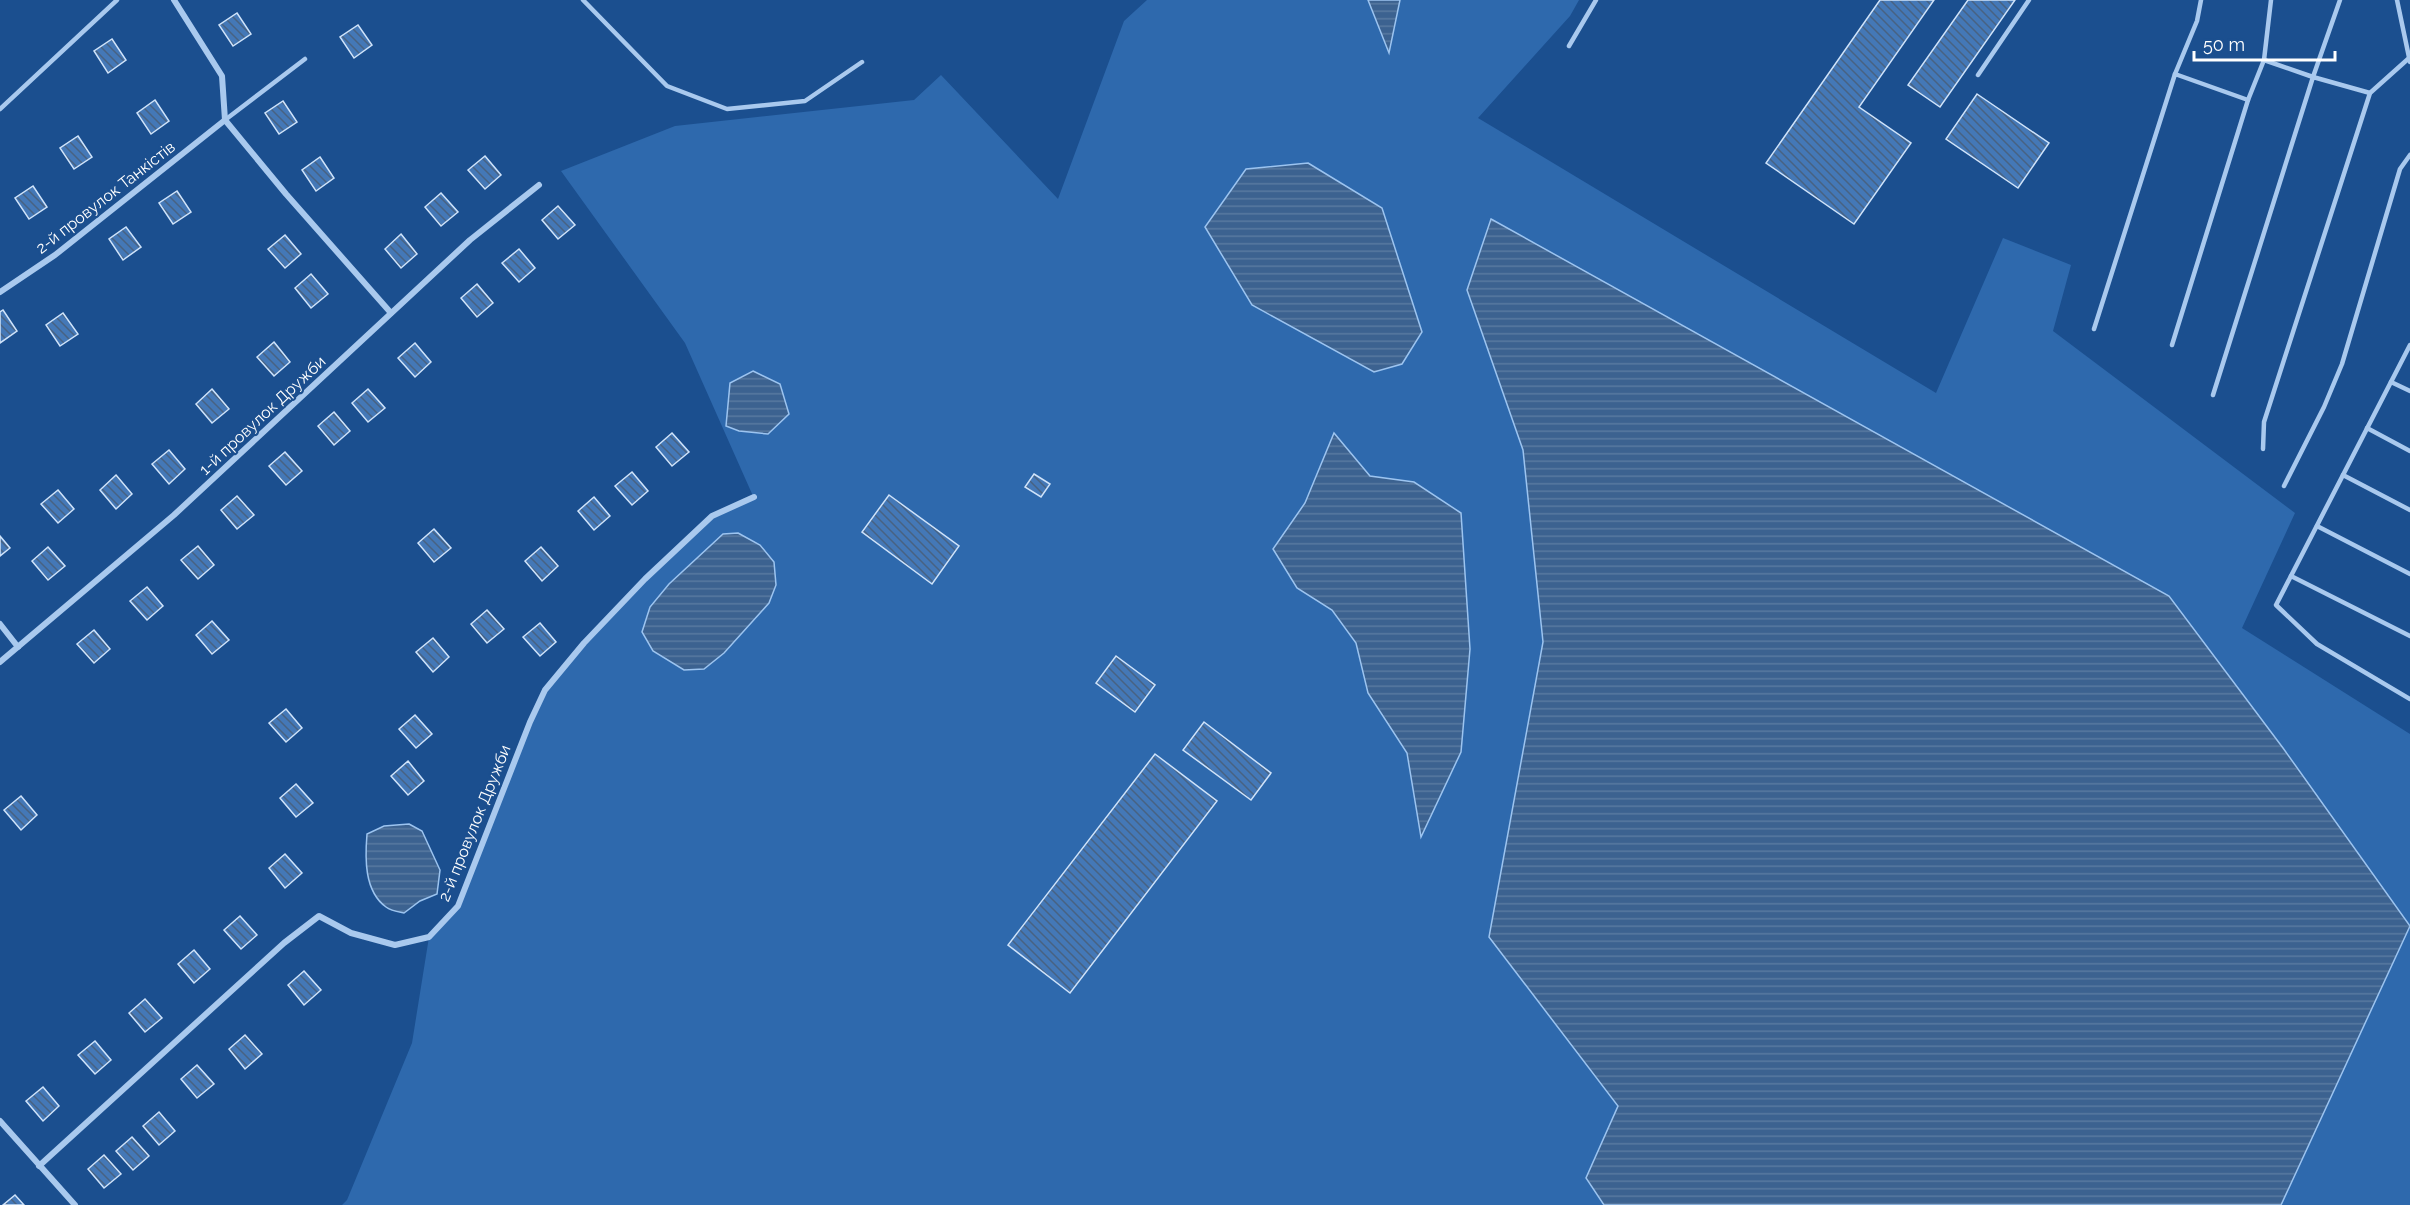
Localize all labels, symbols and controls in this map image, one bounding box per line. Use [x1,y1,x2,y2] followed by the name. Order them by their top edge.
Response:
[2194,24,2335,62] scale bar
[2203,34,2245,55] text: 50 m
[32,137,179,258] street label: 2-й провулок Танкістів
[195,352,329,479] street label: 1-й провулок Дружби
[434,742,515,904] street label: 2-й провулок Дружби

